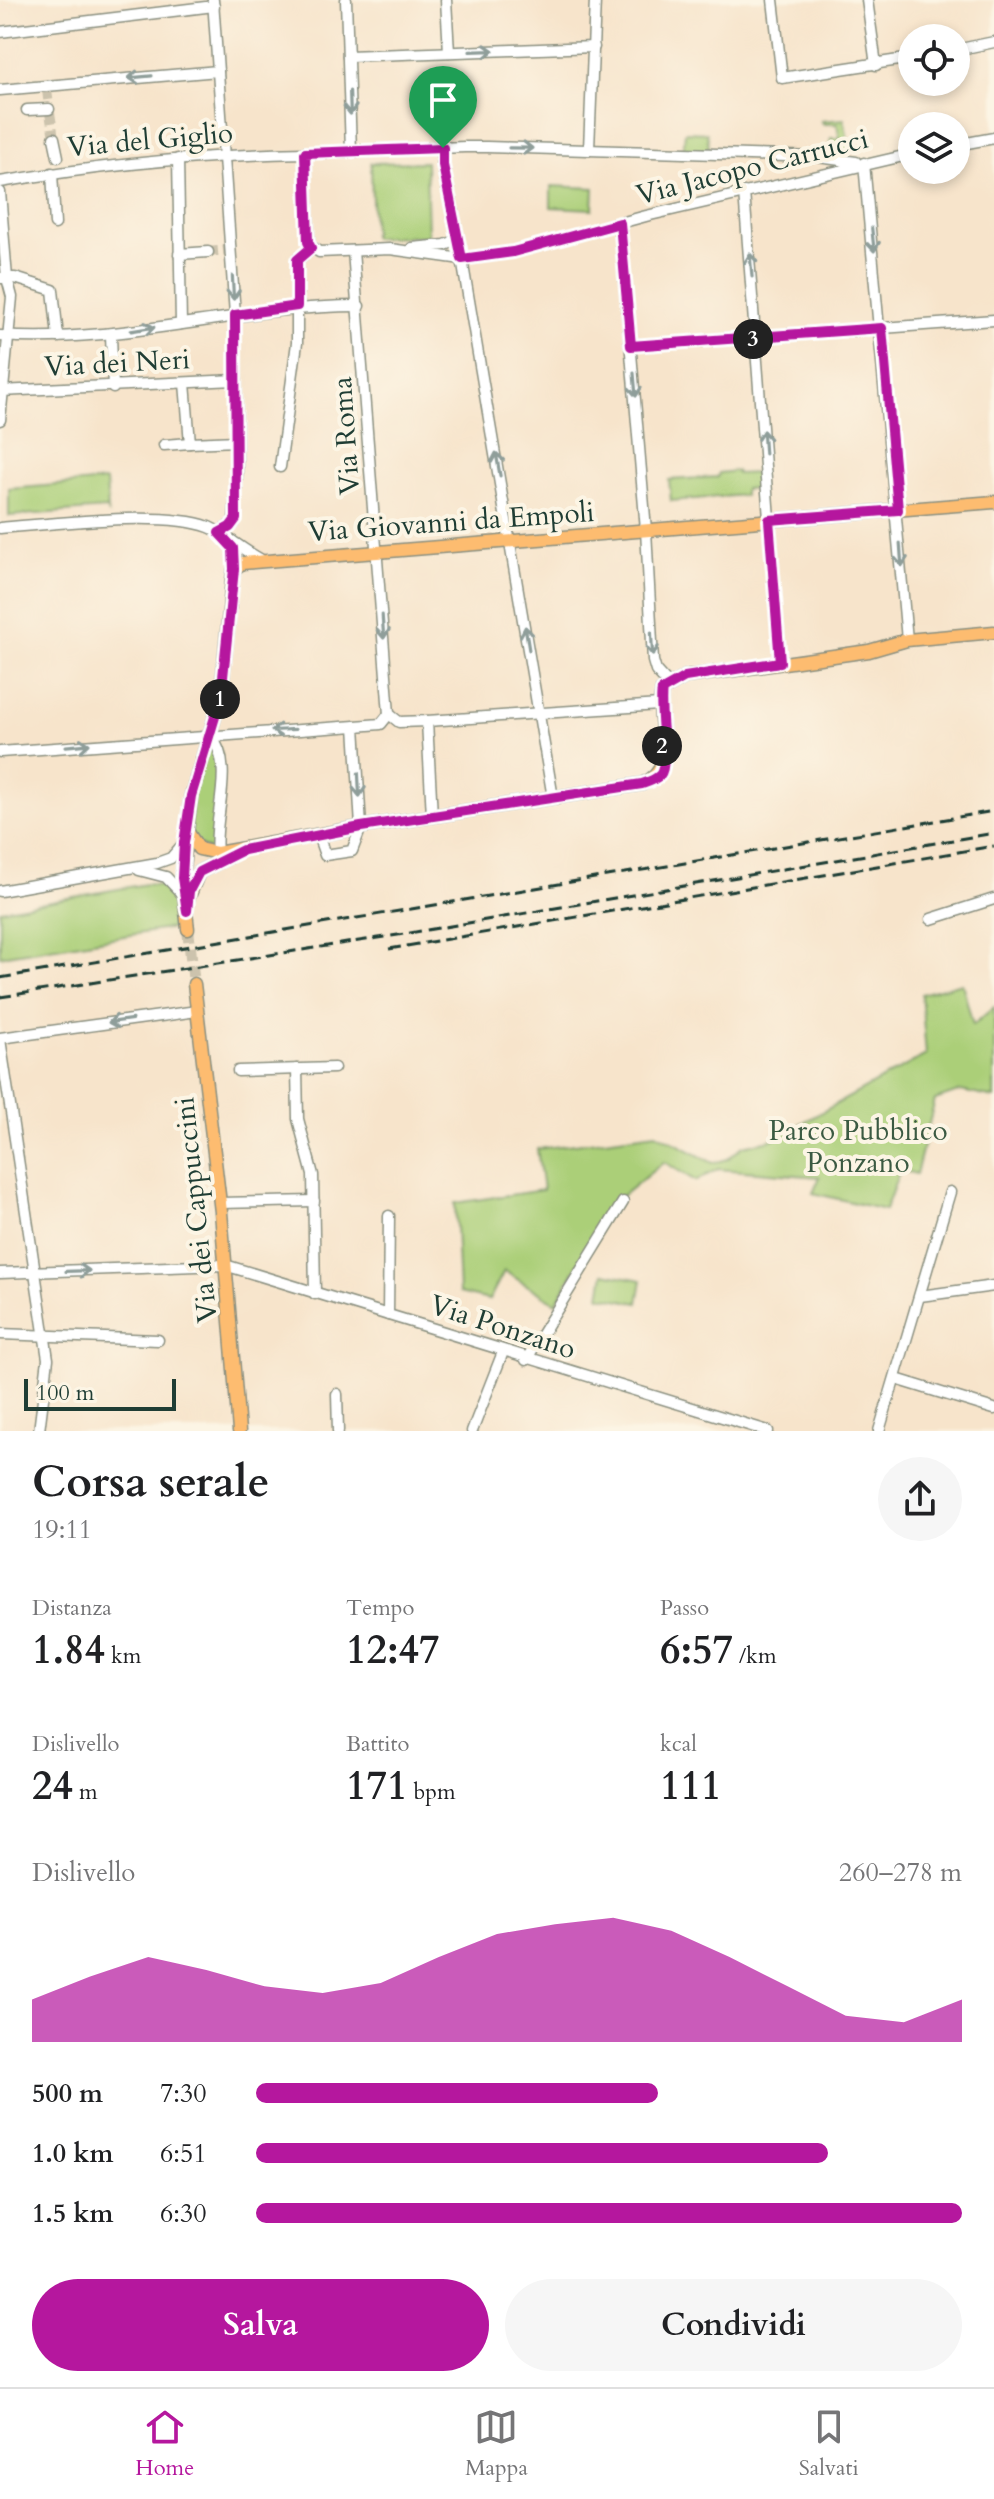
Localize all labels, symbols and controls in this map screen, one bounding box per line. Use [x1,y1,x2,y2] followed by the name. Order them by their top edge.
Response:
[898,24,970,184] map controls
[898,24,970,96] button: locate
[468,43,495,58] one-way arrow
[409,66,477,148] pin
[127,70,154,85] one-way arrow
[421,78,465,122] icon: arrive
[342,89,357,116] one-way arrow
[898,112,970,184] button: layers
[66,114,235,166] street label: Via del Giglio
[632,120,872,214] street label: Via Jacopo Carrucci
[507,140,534,156] one-way arrow
[865,226,880,253] one-way arrow
[743,252,758,279] one-way arrow
[226,274,241,301] one-way arrow
[733,319,773,359] pin: 3
[130,321,155,336] one-way arrow
[747,324,759,354] text: 3
[43,340,191,386] street label: Via dei Neri
[627,371,642,398] one-way arrow
[323,376,369,496] street label: Via Roma
[756,429,771,456] one-way arrow
[490,452,505,478] one-way arrow
[306,493,596,551] street label: Via Giovanni da Empoli
[894,541,909,568] one-way arrow
[376,613,391,640] one-way arrow
[519,625,534,651] one-way arrow
[644,630,659,657] one-way arrow
[200,679,240,719] pin: 1
[214,684,226,714] text: 1
[270,723,297,738] one-way arrow
[642,726,682,766] pin: 2
[656,731,668,761] text: 2
[64,737,91,752] one-way arrow
[352,771,367,798] one-way arrow
[108,1014,133,1029] one-way arrow
[165,1095,227,1325] street label: Via dei Cappuccini
[768,1112,948,1182] park label: Parco Pubblico Ponzano
[64,1263,91,1278] one-way arrow
[425,1285,581,1368] street label: Via Ponzano
[24,1375,176,1411] scale bar
[36,1378,94,1408] text: 100 m
[32,1452,269,1512] text: Corsa serale
[878,1457,962,1541] button: share
[32,1512,92,1547] text: 19:11
[32,1593,112,1623] text: Distanza
[346,1593,414,1623] text: Tempo
[660,1593,709,1623] text: Passo
[32,1623,105,1678] text: 1.84
[346,1623,440,1678] text: 12:47
[660,1623,733,1678] text: 6:57
[105,1641,141,1671] text: km
[733,1641,777,1671] text: /km
[32,1729,119,1759] text: Dislivello
[346,1729,409,1759] text: Battito
[660,1729,697,1759] text: kcal
[32,1759,73,1814] text: 24
[346,1759,407,1814] text: 171
[660,1759,721,1814] text: 111
[73,1777,98,1807] text: m
[407,1777,456,1807] text: bpm
[32,1855,135,1890] text: Dislivello
[839,1855,962,1890] text: 260–278 m
[32,2076,103,2111] text: 500 m
[160,2076,207,2111] text: 7:30
[32,2136,113,2171] text: 1.0 km
[160,2136,207,2171] text: 6:51
[32,2196,113,2231] text: 1.5 km
[160,2196,207,2231] text: 6:30
[32,2279,489,2371] button: Salva
[505,2279,962,2371] button: Condividi
[135,2405,194,2483] tab: Home
[465,2405,528,2483] tab: Mappa
[799,2405,859,2483] tab: Salvati

